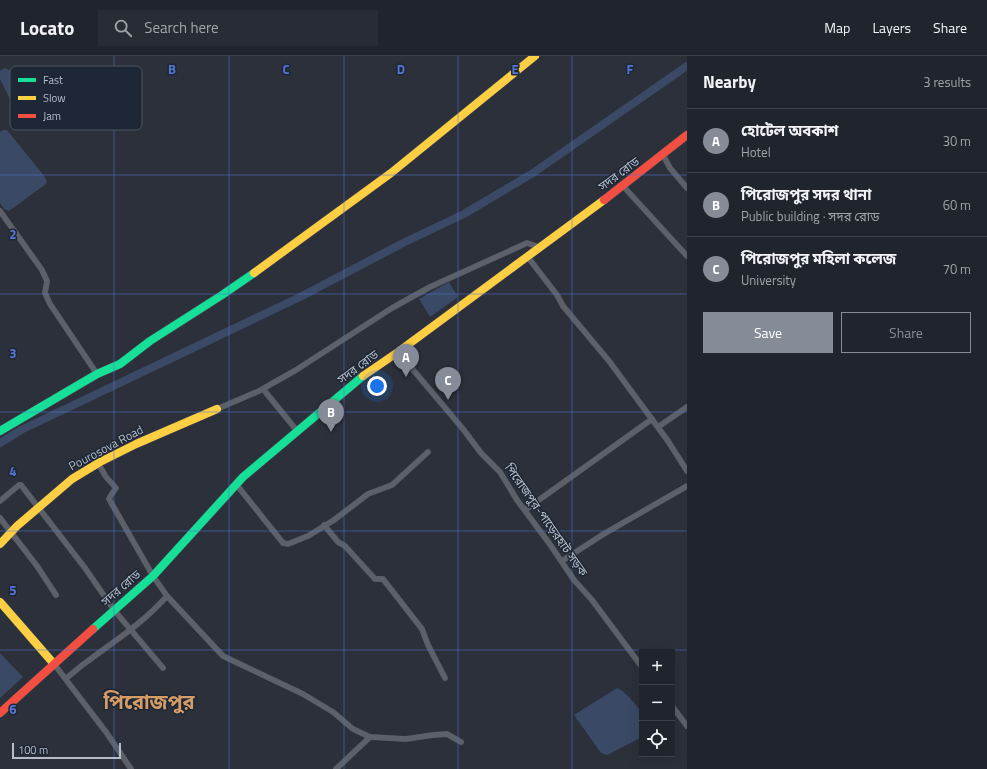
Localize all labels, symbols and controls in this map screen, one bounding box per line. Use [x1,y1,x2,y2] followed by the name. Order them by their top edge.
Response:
[98,10,378,46] search box
[20,13,74,42] text: Locato
[144,16,219,39] text: Search here
[112,17,134,39] icon: search
[824,17,850,38] text: Map
[872,17,911,38] text: Layers
[933,17,967,38] text: Share
[168,59,176,79] text: B
[282,59,290,79] text: C
[397,59,405,79] text: D
[511,59,519,79] text: E
[627,59,634,79] text: F
[10,66,142,130] legend
[703,69,756,95] text: Nearby
[43,72,63,88] text: Fast
[923,72,971,92] text: 3 results
[43,90,66,106] text: Slow
[43,108,61,124] text: Jam
[741,119,838,142] text: হোটেল অবকাশ
[712,131,720,151] text: A
[943,131,971,151] text: 30 m
[741,142,771,162] text: Hotel
[593,152,644,196] street label: সদর রোড
[741,183,871,206] text: পিরোজপুর সদর থানা
[712,195,720,215] text: B
[943,195,971,215] text: 60 m
[741,206,879,226] text: Public building · সদর রোড
[9,224,17,244] text: 2
[741,247,896,270] text: পিরোজপুর মহিলা কলেজ
[712,259,720,279] text: C
[943,259,971,279] text: 70 m
[741,270,796,290] text: University
[703,312,833,353] button: Save
[841,312,971,353] button: Share
[9,343,17,363] text: 3
[393,344,419,377] pin: A
[332,345,383,389] street label: সদর রোড
[435,367,461,400] pin: C
[367,376,387,396] your location
[318,399,344,432] pin: B
[65,420,147,475] street label: Pourosova Road
[500,459,593,580] street label: পিরোজপুর-পাড়েরহাট সড়ক
[9,461,17,481] text: 4
[96,565,145,611] street label: সদর রোড
[9,580,17,600] text: 5
[639,649,675,757] map controls
[639,649,675,685] button: +
[639,685,675,721] button: −
[102,686,195,717] district label: পিরোজপুর
[9,699,17,719] text: 6
[639,721,675,757] button: locate
[12,741,121,760] scale bar
[18,742,48,758] text: 100 m

